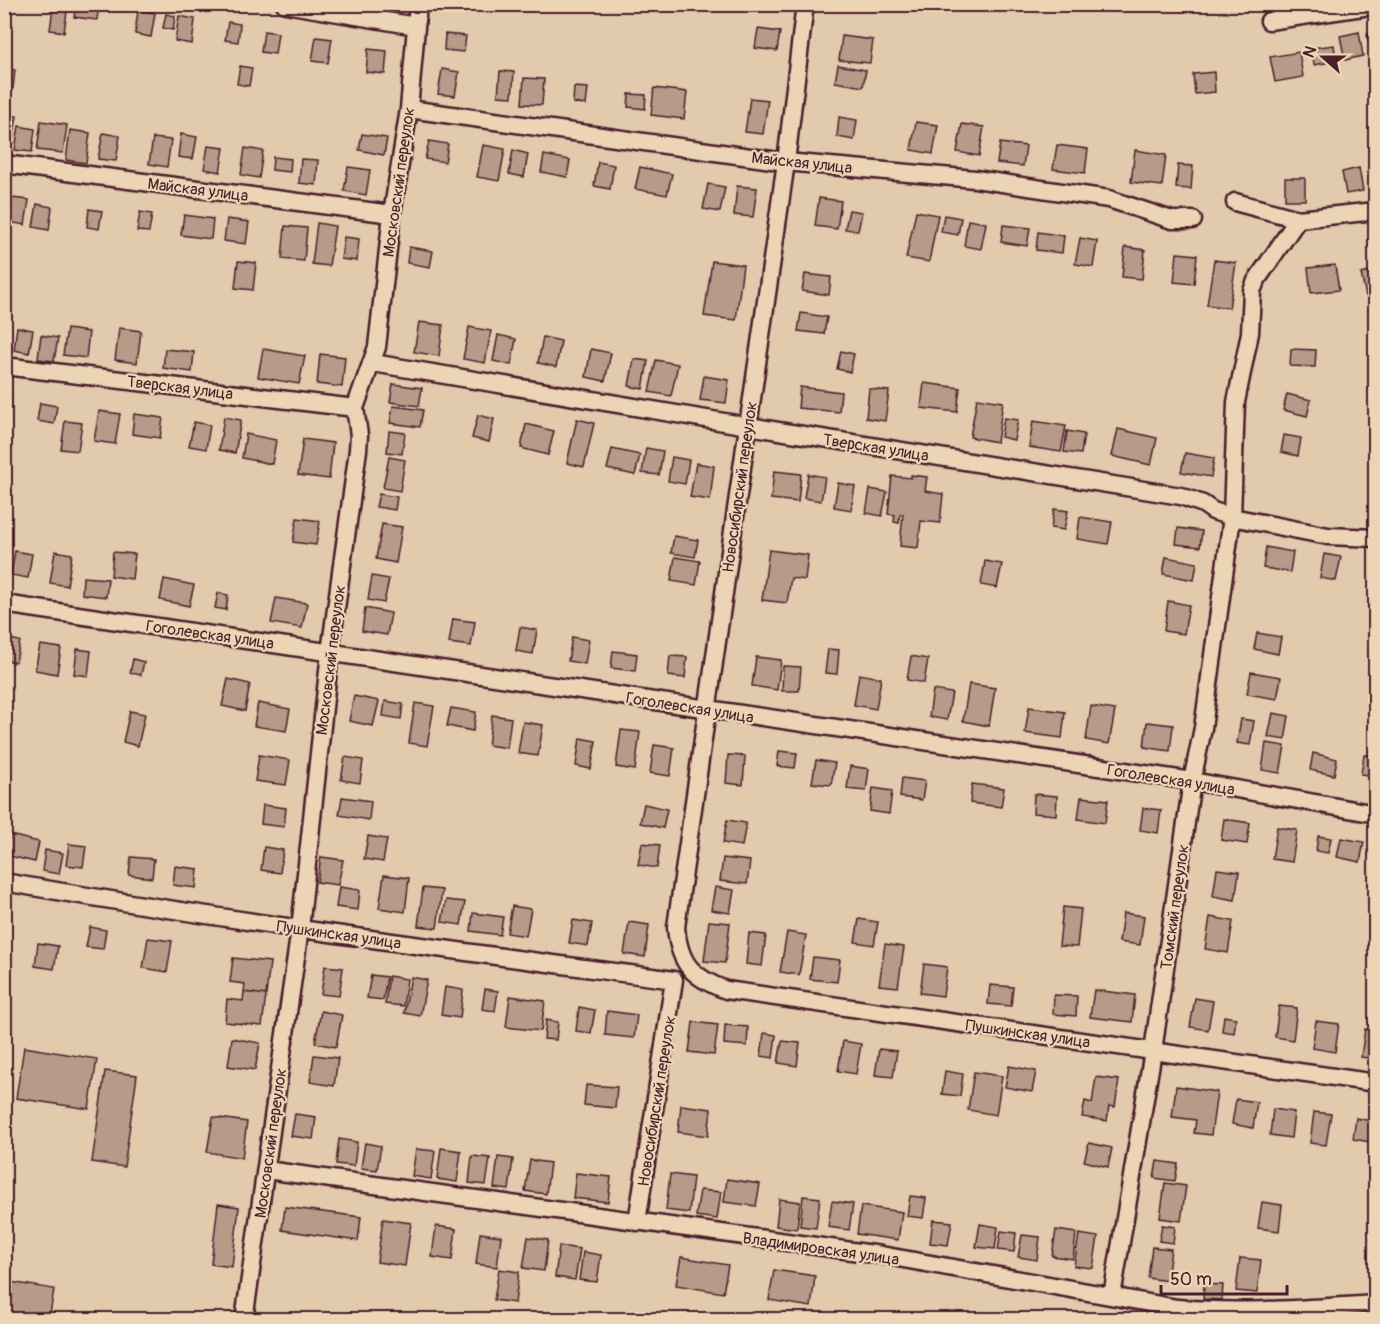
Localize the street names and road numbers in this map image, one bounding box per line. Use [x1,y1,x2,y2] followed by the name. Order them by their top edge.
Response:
[379,106,419,258] street label: Московский переулок
[750,148,853,178] street label: Майская улица
[146,174,249,206] street label: Майская улица
[126,372,234,404] street label: Тверская улица
[718,400,762,574] street label: Новосибирский переулок
[822,430,930,466] street label: Тверская улица
[312,584,350,736] street label: Московский переулок
[145,616,275,654] street label: Гоголевская улица
[625,688,755,728] street label: Гоголевская улица
[1106,760,1236,800] street label: Гоголевская улица
[1156,843,1194,971] street label: Томский переулок
[275,916,403,954] street label: Пушкинская улица
[634,1014,680,1188] street label: Новосибирский переулок
[964,1015,1092,1053] street label: Пушкинская улица
[251,1067,291,1219] street label: Московский переулок
[741,1228,900,1270] street label: Владимировская улица

